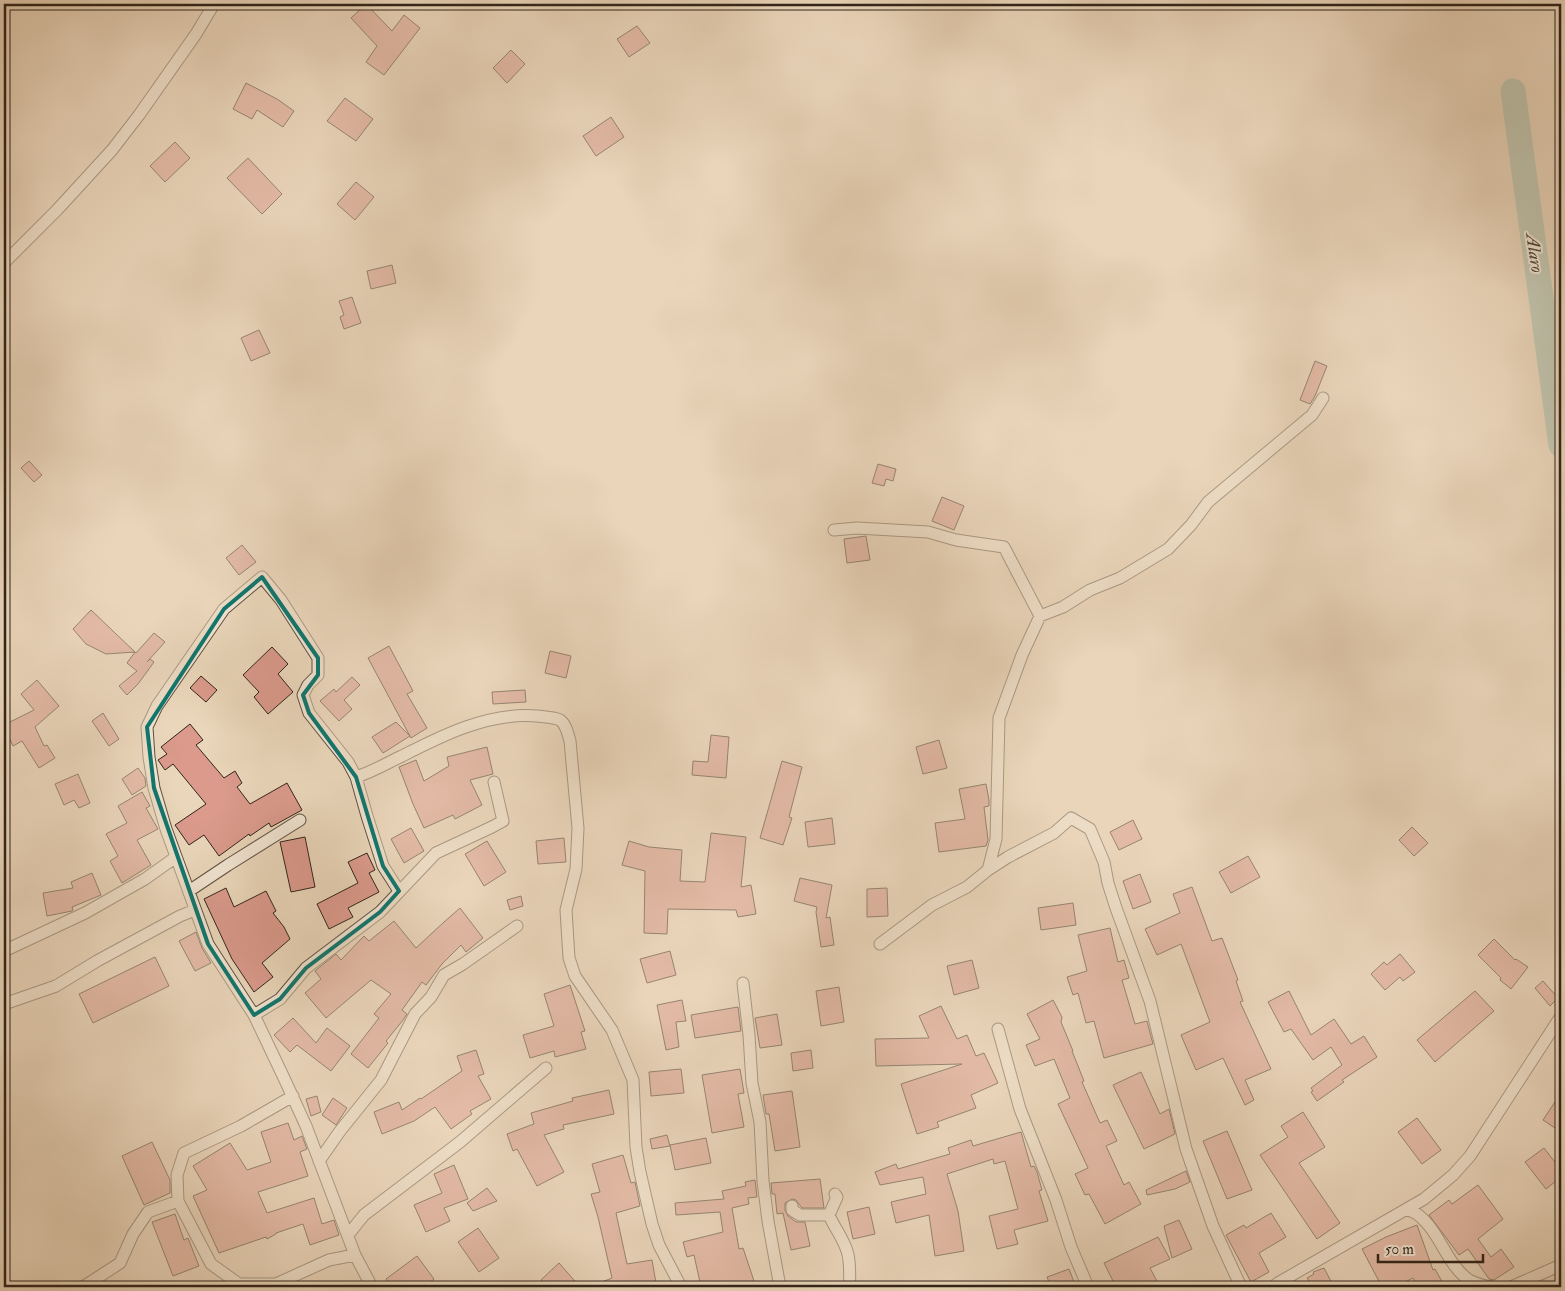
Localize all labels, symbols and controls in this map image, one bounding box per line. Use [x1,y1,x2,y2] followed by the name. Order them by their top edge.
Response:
[1520,230,1549,274] water label: Alaro
[1378,1231,1482,1263] scale bar
[1385,1240,1414,1259] text: 50 m

